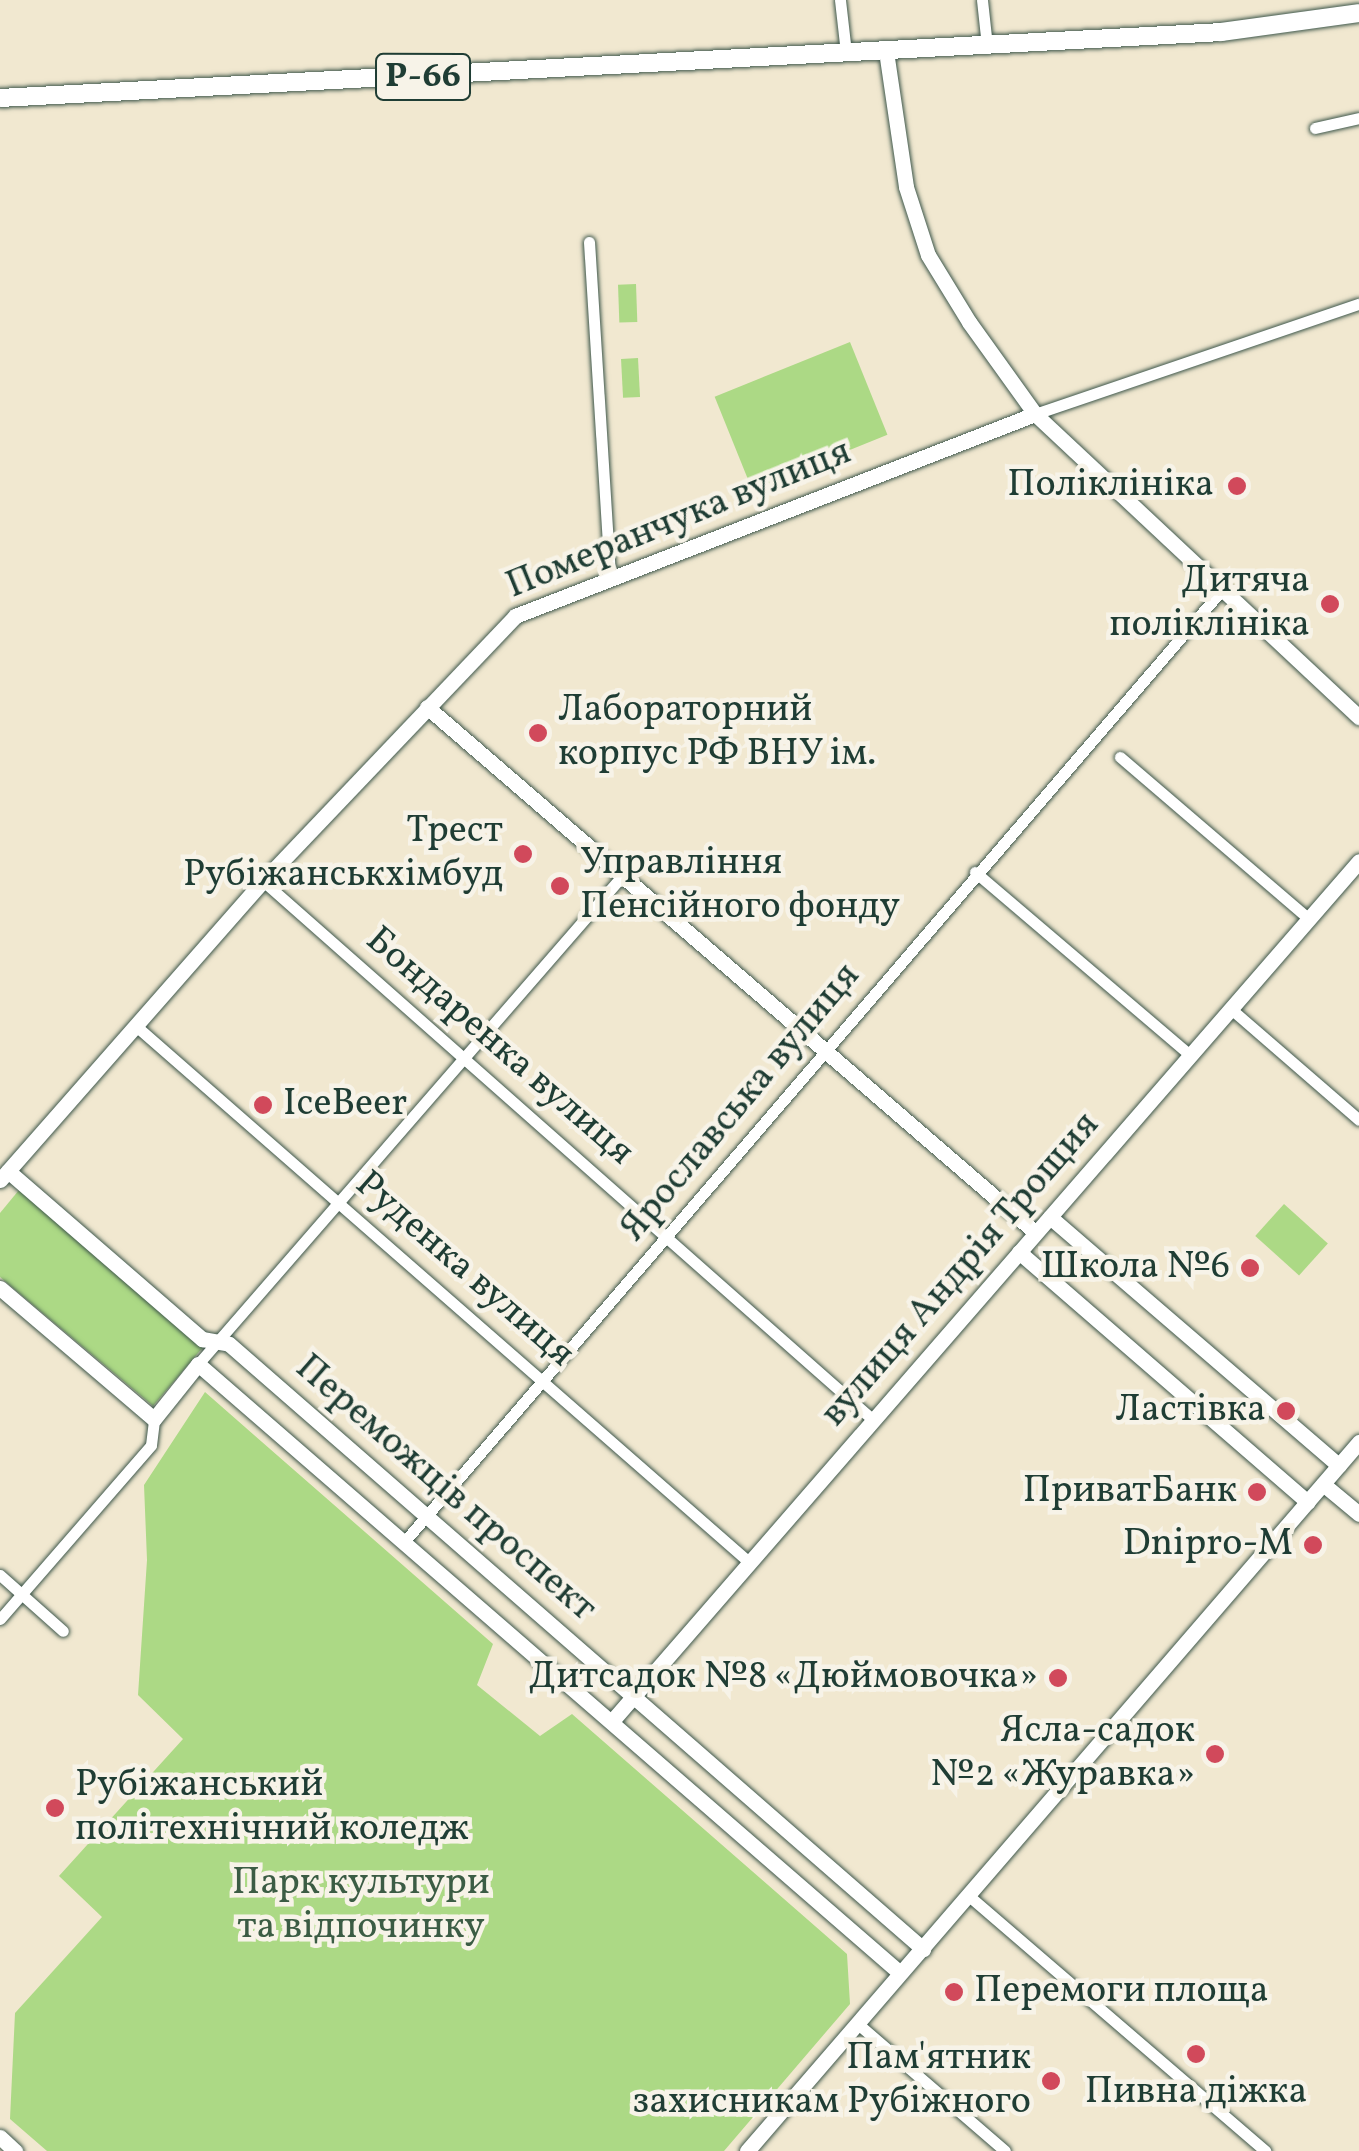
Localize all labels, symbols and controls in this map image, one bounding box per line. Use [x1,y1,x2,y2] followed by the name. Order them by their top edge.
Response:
[373,47,473,107] road number: Р-66
[500,430,858,610] street label: Померанчука вулиця
[1007,463,1214,509] place label: Поліклініка
[1224,473,1250,499] marker: Поліклініка
[1109,559,1310,648] place label: Дитяча поліклініка
[1319,593,1341,615] marker: Дитяча поліклініка
[558,688,877,778] place label: Лабораторний корпус РФ ВНУ ім.
[527,722,549,744] marker: Лабораторний корпус РФ ВНУ ім.
[183,809,503,898] place label: Трест Рубіжанськхімбуд
[580,841,900,931] place label: Управління Пенсійного фонду
[512,843,534,865] marker: Трест Рубіжанськхімбуд
[549,875,571,897] marker: Управління Пенсійного фонду
[356,918,642,1176] street label: Бондаренка вулиця
[611,955,871,1251] street label: Ярославська вулиця
[283,1082,407,1128] place label: IceBeer
[252,1094,274,1116] marker: IceBeer
[812,1103,1110,1437] street label: вулиця Андрія Трощия
[345,1162,583,1378] street label: Руденка вулиця
[1041,1245,1230,1291] place label: Школа №6
[1239,1257,1261,1279] marker: Школа №6
[285,1346,605,1632] street label: Переможців проспект
[1115,1388,1266,1434] place label: Ластівка
[1275,1400,1297,1422] marker: Ластівка
[1023,1469,1237,1515] place label: ПриватБанк
[1246,1481,1268,1503] marker: ПриватБанк
[1123,1522,1293,1568] place label: Dnipro-M
[1302,1534,1324,1556] marker: Dnipro-M
[528,1655,1038,1701] place label: Дитсадок №8 «Дюймовочка»
[1047,1667,1069,1689] marker: Дитсадок №8 «Дюймовочка»
[930,1709,1195,1798] place label: Ясла-садок №2 «Журавка»
[1204,1743,1226,1765] marker: Ясла-садок №2 «Журавка»
[75,1763,469,1852] place label: Рубіжанський політехнічний коледж
[44,1797,66,1819] marker: Рубіжанський політехнічний коледж
[232,1861,490,1950] park label: Парк культури та відпочинку
[974,1969,1269,2015] place label: Перемоги площа
[943,1981,965,2003] marker: Перемоги площа
[633,2036,1031,2126] place label: Пам'ятник захисникам Рубіжного
[1185,2043,1207,2065] marker: Пивна діжка
[1040,2070,1062,2092] marker: Пам'ятник захисникам Рубіжного
[1085,2070,1307,2116] place label: Пивна діжка

